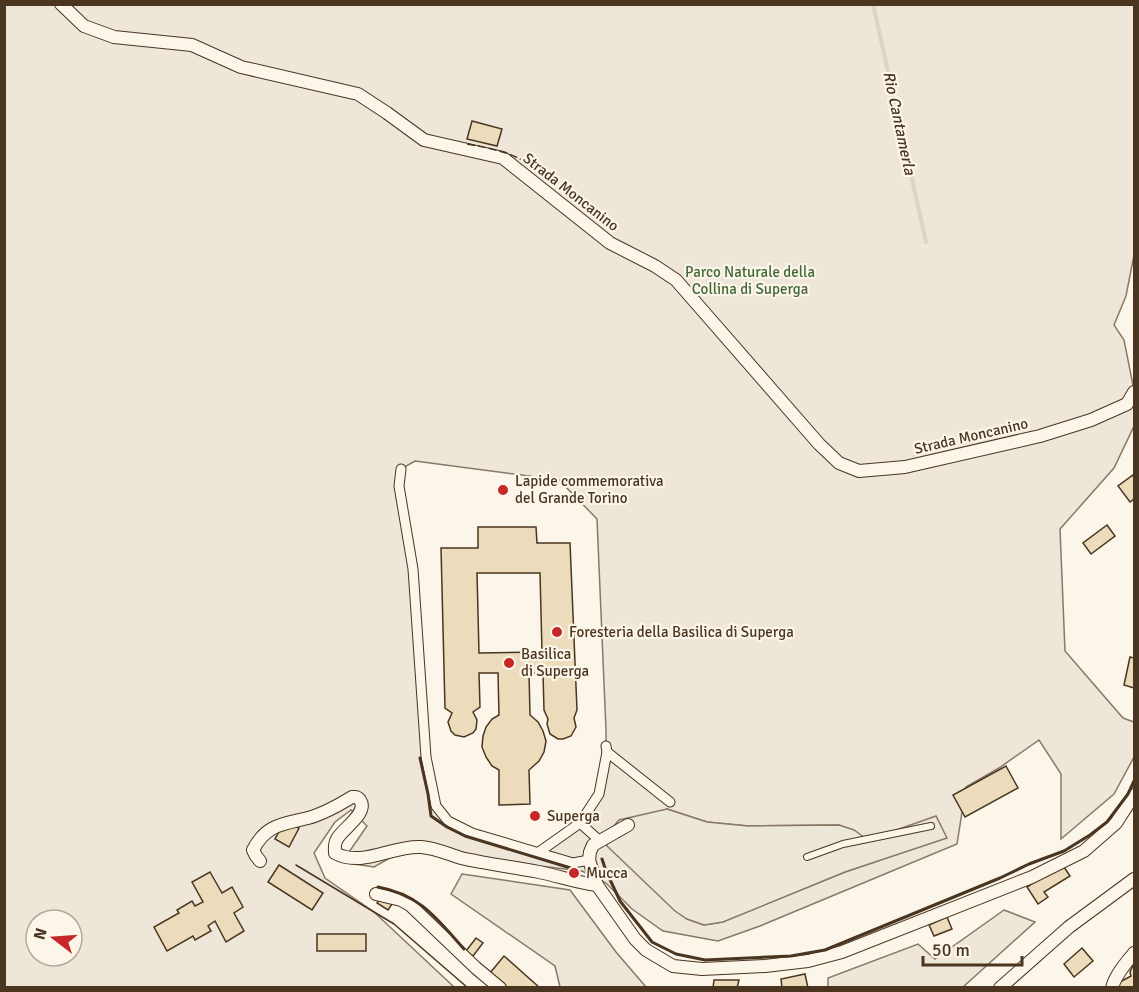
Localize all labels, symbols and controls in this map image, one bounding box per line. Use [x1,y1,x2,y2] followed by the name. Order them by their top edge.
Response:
[878,69,920,177] water label: Rio Cantamerla
[520,149,623,235] street label: Strada Moncanino
[685,263,815,298] park label: Parco Naturale della Collina di Superga
[912,414,1030,458] street label: Strada Moncanino
[515,472,664,507] place label: Lapide commemorativa del Grande Torino
[496,483,510,497] marker: Lapide commemorativa del Grande Torino
[569,623,794,641] place label: Foresteria della Basilica di Superga
[550,625,564,639] marker: Foresteria della Basilica di Superga
[521,645,589,680] place label: Basilica di Superga
[502,656,516,670] marker: Basilica di Superga
[547,807,600,825] place label: Superga
[528,809,542,823] marker: Superga
[586,864,628,882] place label: Mucca
[567,866,581,880] marker: Mucca
[24,908,84,968] north arrow
[29,926,52,942] text: N
[923,929,1022,967] scale bar
[932,939,970,961] text: 50 m

